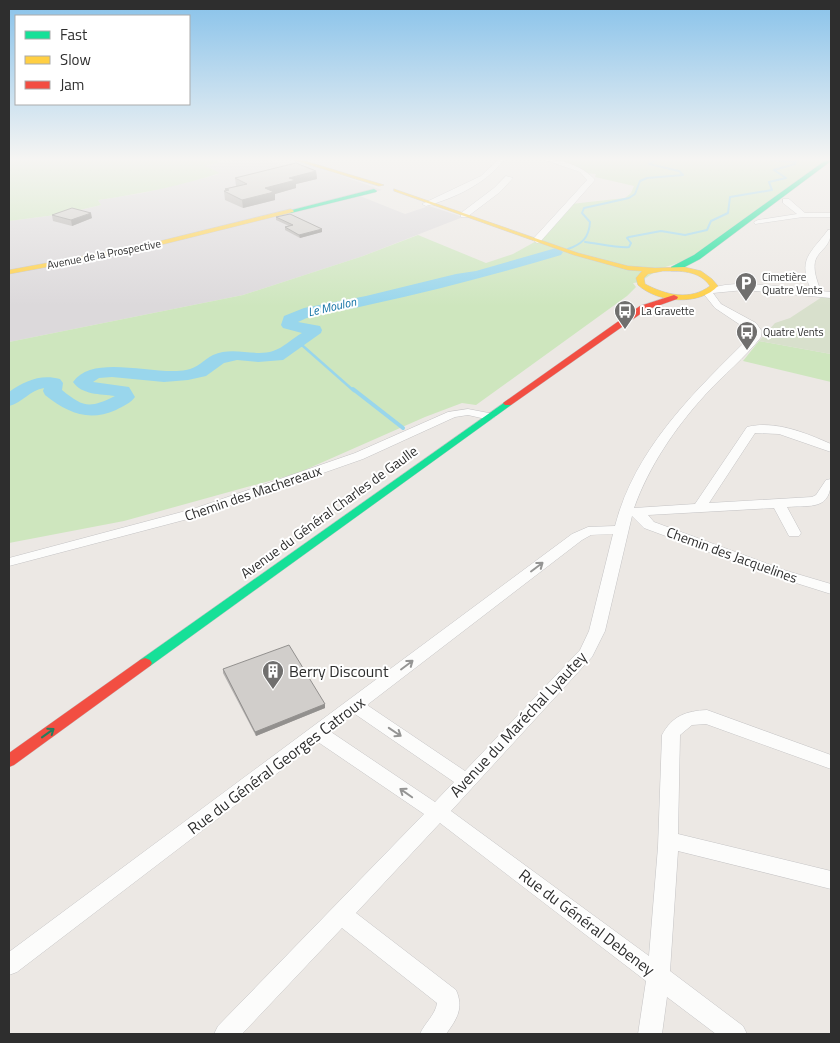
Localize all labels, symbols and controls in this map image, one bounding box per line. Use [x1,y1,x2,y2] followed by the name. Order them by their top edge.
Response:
[15,15,190,105] legend
[60,23,88,46] text: Fast
[60,48,91,71] text: Slow
[60,73,84,96] text: Jam
[46,235,163,273] street label: Avenue de la Prospective
[762,269,823,298] place label: Cimetière Quatre Vents
[734,271,758,302] parking icon: Cimetière Quatre Vents
[306,292,359,321] water label: Le Moulon
[613,299,637,330] bus stop icon: La Gravette
[641,303,695,319] place label: La Gravette
[735,320,759,351] bus stop icon: Quatre Vents
[763,324,824,340] place label: Quatre Vents
[236,440,422,583] street label: Avenue du Général Charles de Gaulle
[182,459,325,526] street label: Chemin des Machereaux
[664,521,801,588] street label: Chemin des Jacquelines
[530,562,544,572] one-way arrow
[444,645,592,802] street label: Avenue du Maréchal Lyautey
[261,659,285,690] building icon: Berry Discount
[289,659,389,683] place label: Berry Discount
[400,659,413,670] one-way arrow
[182,690,370,840] street label: Rue du Général Georges Catroux
[388,727,402,737] one-way arrow
[41,728,55,738] one-way arrow
[399,788,413,798] one-way arrow
[514,863,660,981] street label: Rue du Général Debeney

